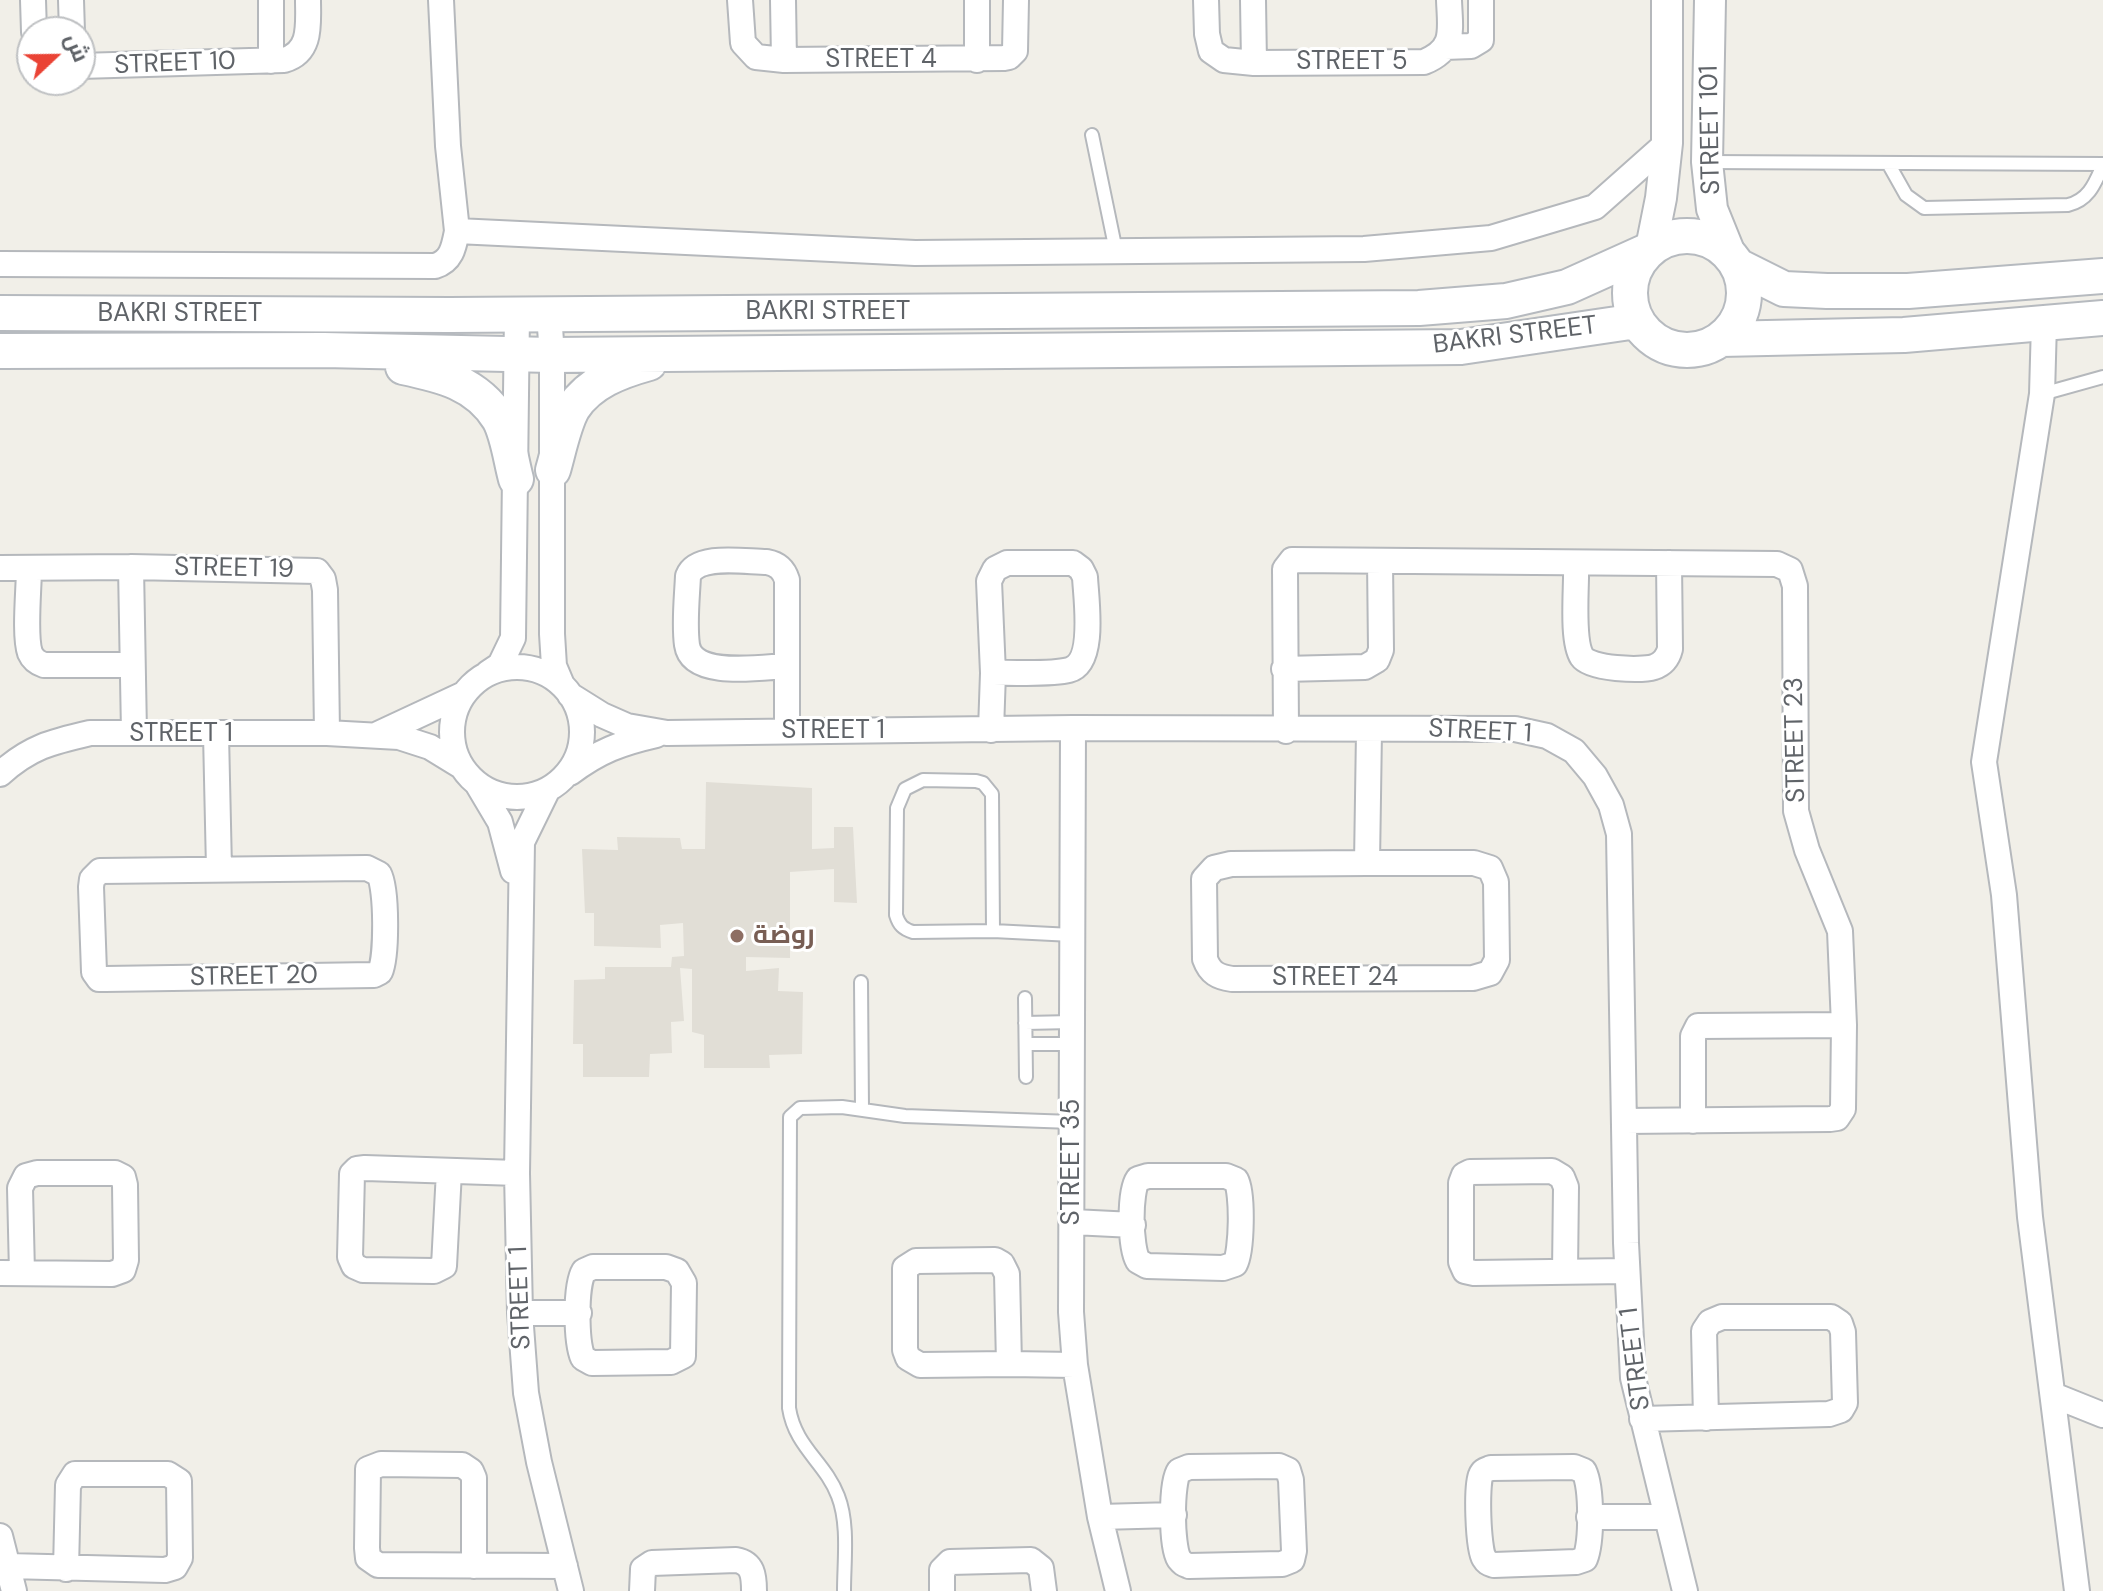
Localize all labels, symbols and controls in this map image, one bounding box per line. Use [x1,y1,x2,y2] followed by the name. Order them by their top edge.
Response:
[16,16,96,96] north arrow
[58,29,96,66] text: ش
[825,44,937,76] street label: STREET 4
[114,46,236,82] street label: STREET 10
[1296,46,1408,78] street label: STREET 5
[1694,65,1728,195] street label: STREET 101
[746,296,910,328] street label: BAKRI STREET
[98,298,262,330] street label: BAKRI STREET
[1431,310,1599,362] street label: BAKRI STREET
[174,552,294,586] street label: STREET 19
[1779,677,1813,803] street label: STREET 23
[1427,714,1533,750] street label: STREET 1
[781,715,885,747] street label: STREET 1
[129,718,233,750] street label: STREET 1
[753,920,815,952] place label: روضة
[728,927,746,945] marker: روضة
[190,960,318,994] street label: STREET 20
[1272,962,1398,994] street label: STREET 24
[1056,1099,1088,1225] street label: STREET 35
[504,1246,538,1350] street label: STREET 1
[1614,1306,1658,1412] street label: STREET 1

